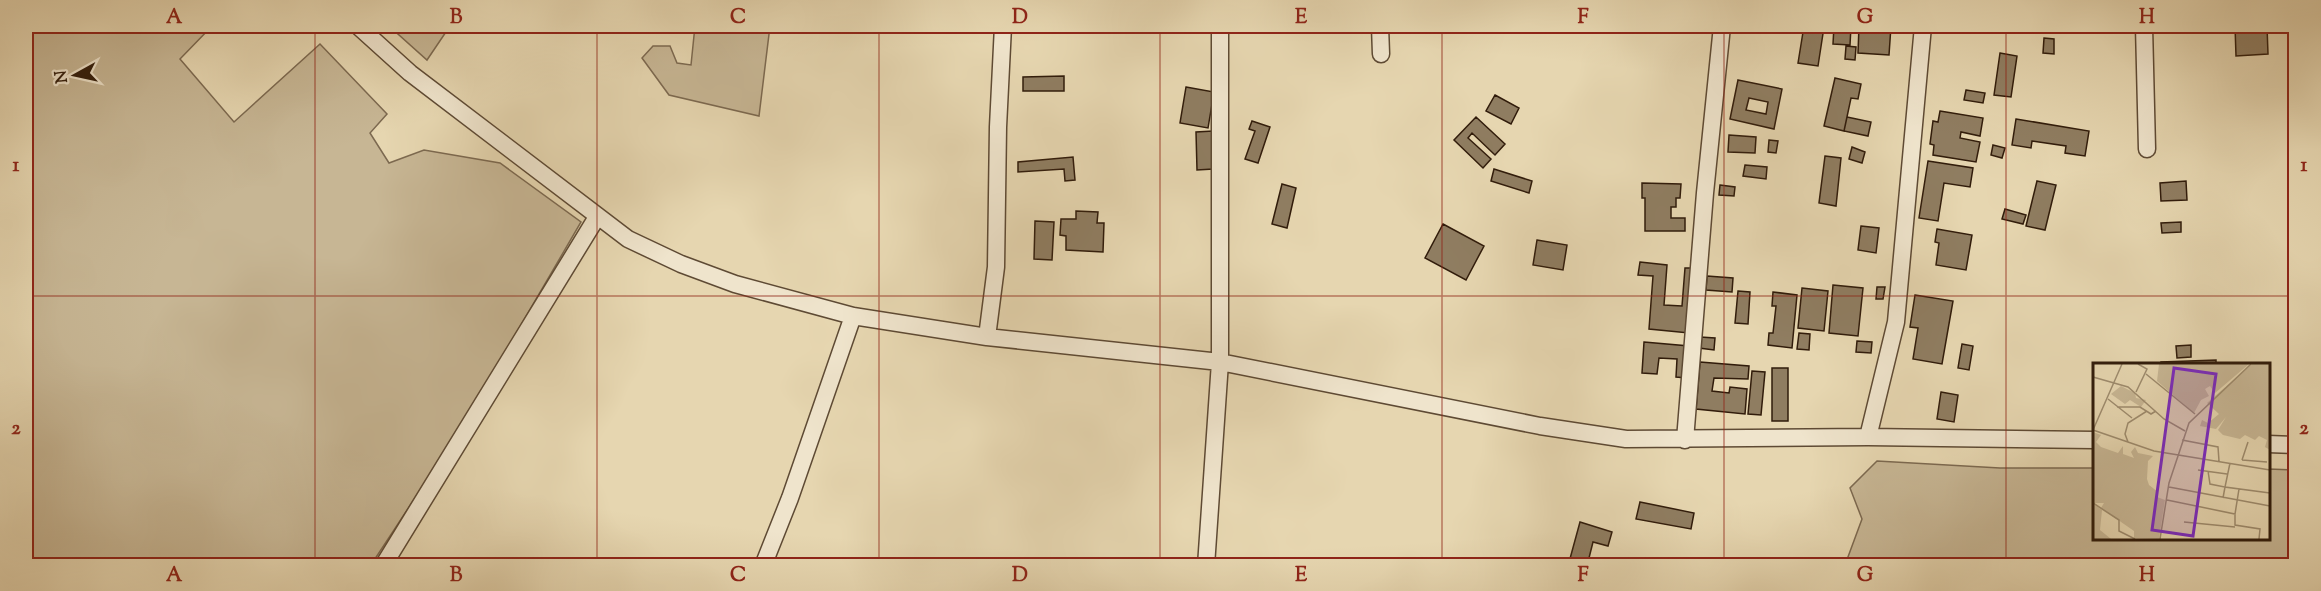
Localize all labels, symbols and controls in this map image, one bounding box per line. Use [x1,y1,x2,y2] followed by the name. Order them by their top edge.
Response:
[166,4,183,33] text: A
[450,4,463,33] text: B
[730,4,746,33] text: C
[1012,4,1028,33] text: D
[1295,4,1308,33] text: E
[1577,4,1589,33] text: F
[1857,4,1874,33] text: G
[2139,4,2155,33] text: H
[45,45,105,105] north arrow
[50,69,75,85] text: N
[13,152,20,181] text: 1
[2301,152,2308,181] text: 1
[2093,363,2270,540] inset map
[11,415,21,444] text: 2
[2299,415,2309,444] text: 2
[166,562,183,591] text: A
[450,562,463,591] text: B
[730,562,746,591] text: C
[1012,562,1028,591] text: D
[1295,562,1308,591] text: E
[1577,562,1589,591] text: F
[1857,562,1874,591] text: G
[2139,562,2155,591] text: H

